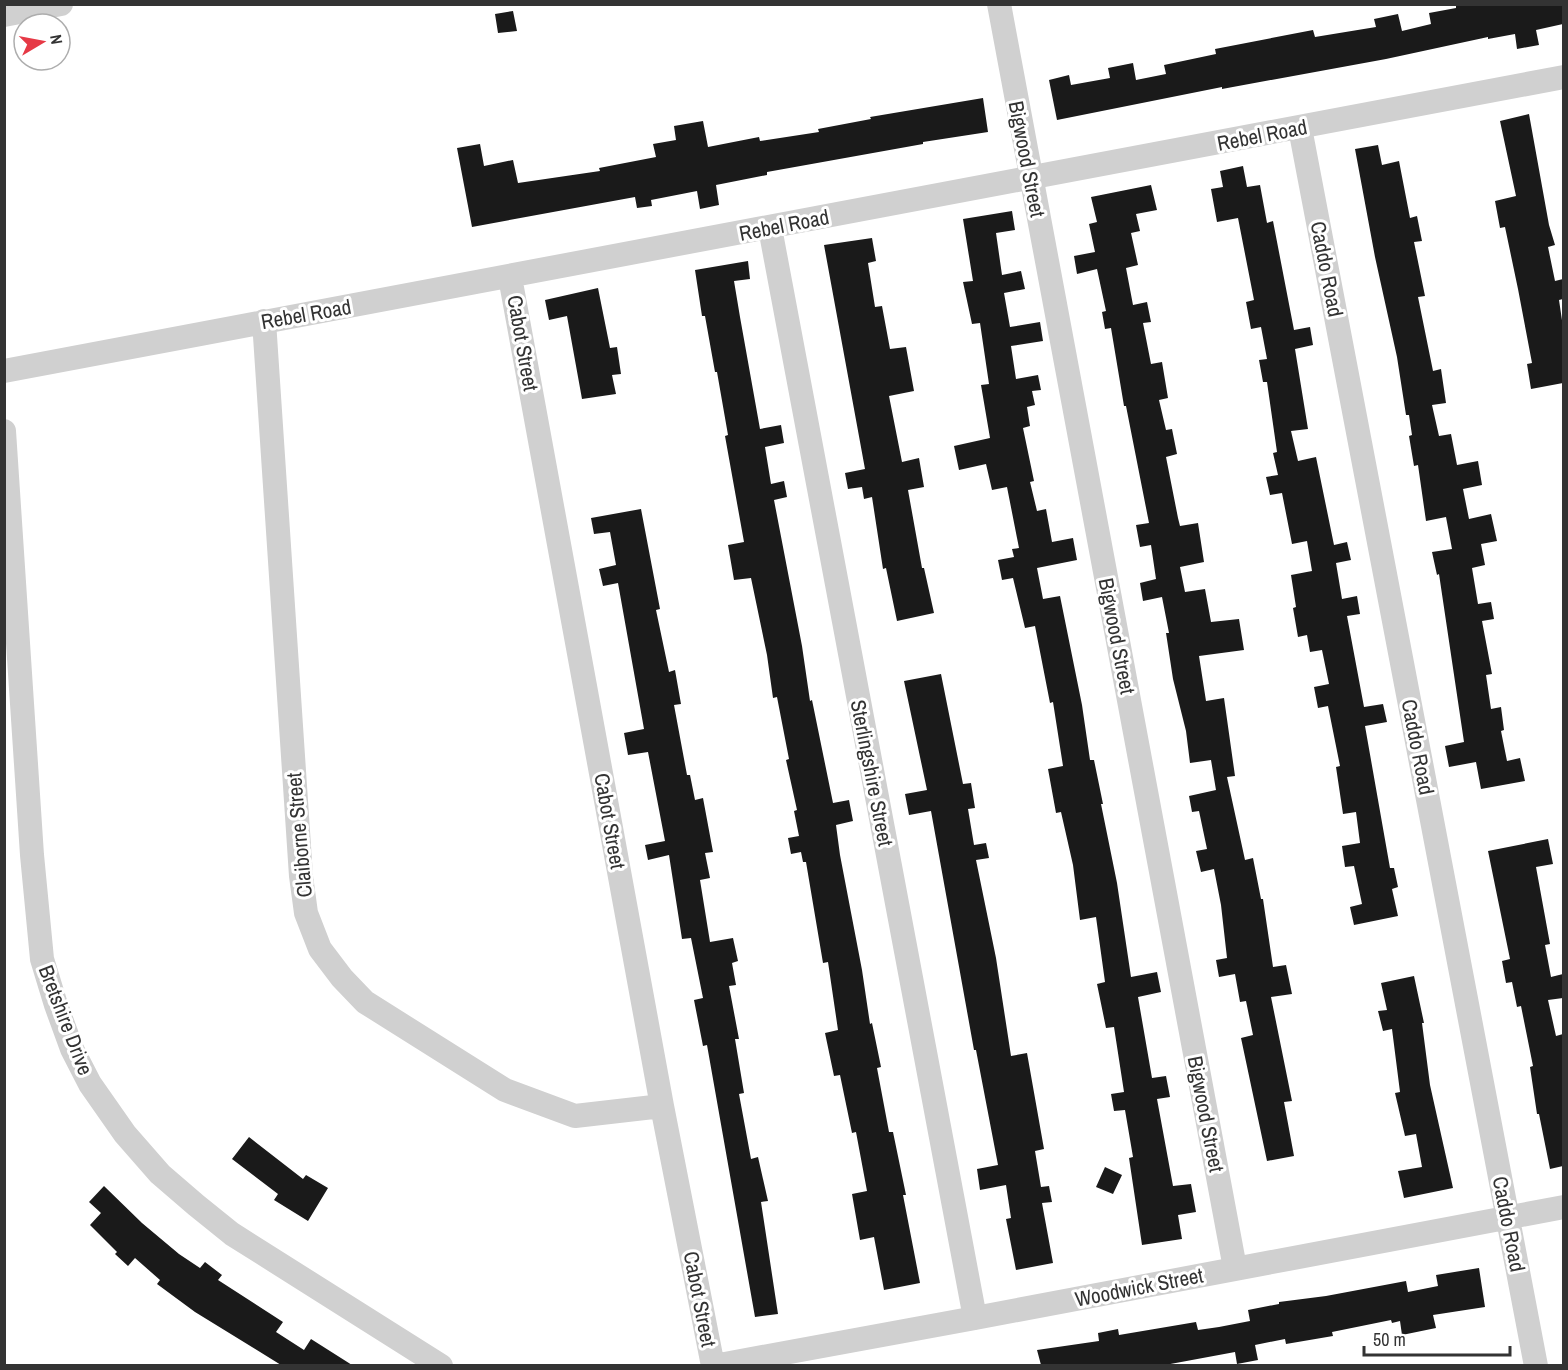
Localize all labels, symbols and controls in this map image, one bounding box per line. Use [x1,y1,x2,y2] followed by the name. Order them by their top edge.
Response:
[12,12,72,72] north arrow
[45,33,68,46] text: N
[1002,98,1053,220] street label: Bigwood Street
[1215,112,1309,158] street label: Rebel Road
[737,202,831,248] street label: Rebel Road
[1304,219,1350,319] street label: Caddo Road
[259,292,353,336] street label: Rebel Road
[500,293,546,393] street label: Cabot Street
[1092,575,1143,697] street label: Bigwood Street
[844,697,900,849] street label: Sterlingshire Street
[1395,697,1441,797] street label: Caddo Road
[279,771,319,899] street label: Claiborne Street
[587,771,633,871] street label: Cabot Street
[32,961,100,1079] street label: Bretshire Drive
[1181,1053,1232,1175] street label: Bigwood Street
[1486,1174,1532,1274] street label: Caddo Road
[677,1249,723,1349] street label: Cabot Street
[1072,1260,1206,1314] street label: Woodwick Street
[1364,1319,1510,1357] scale bar
[1373,1327,1406,1352] text: 50 m

